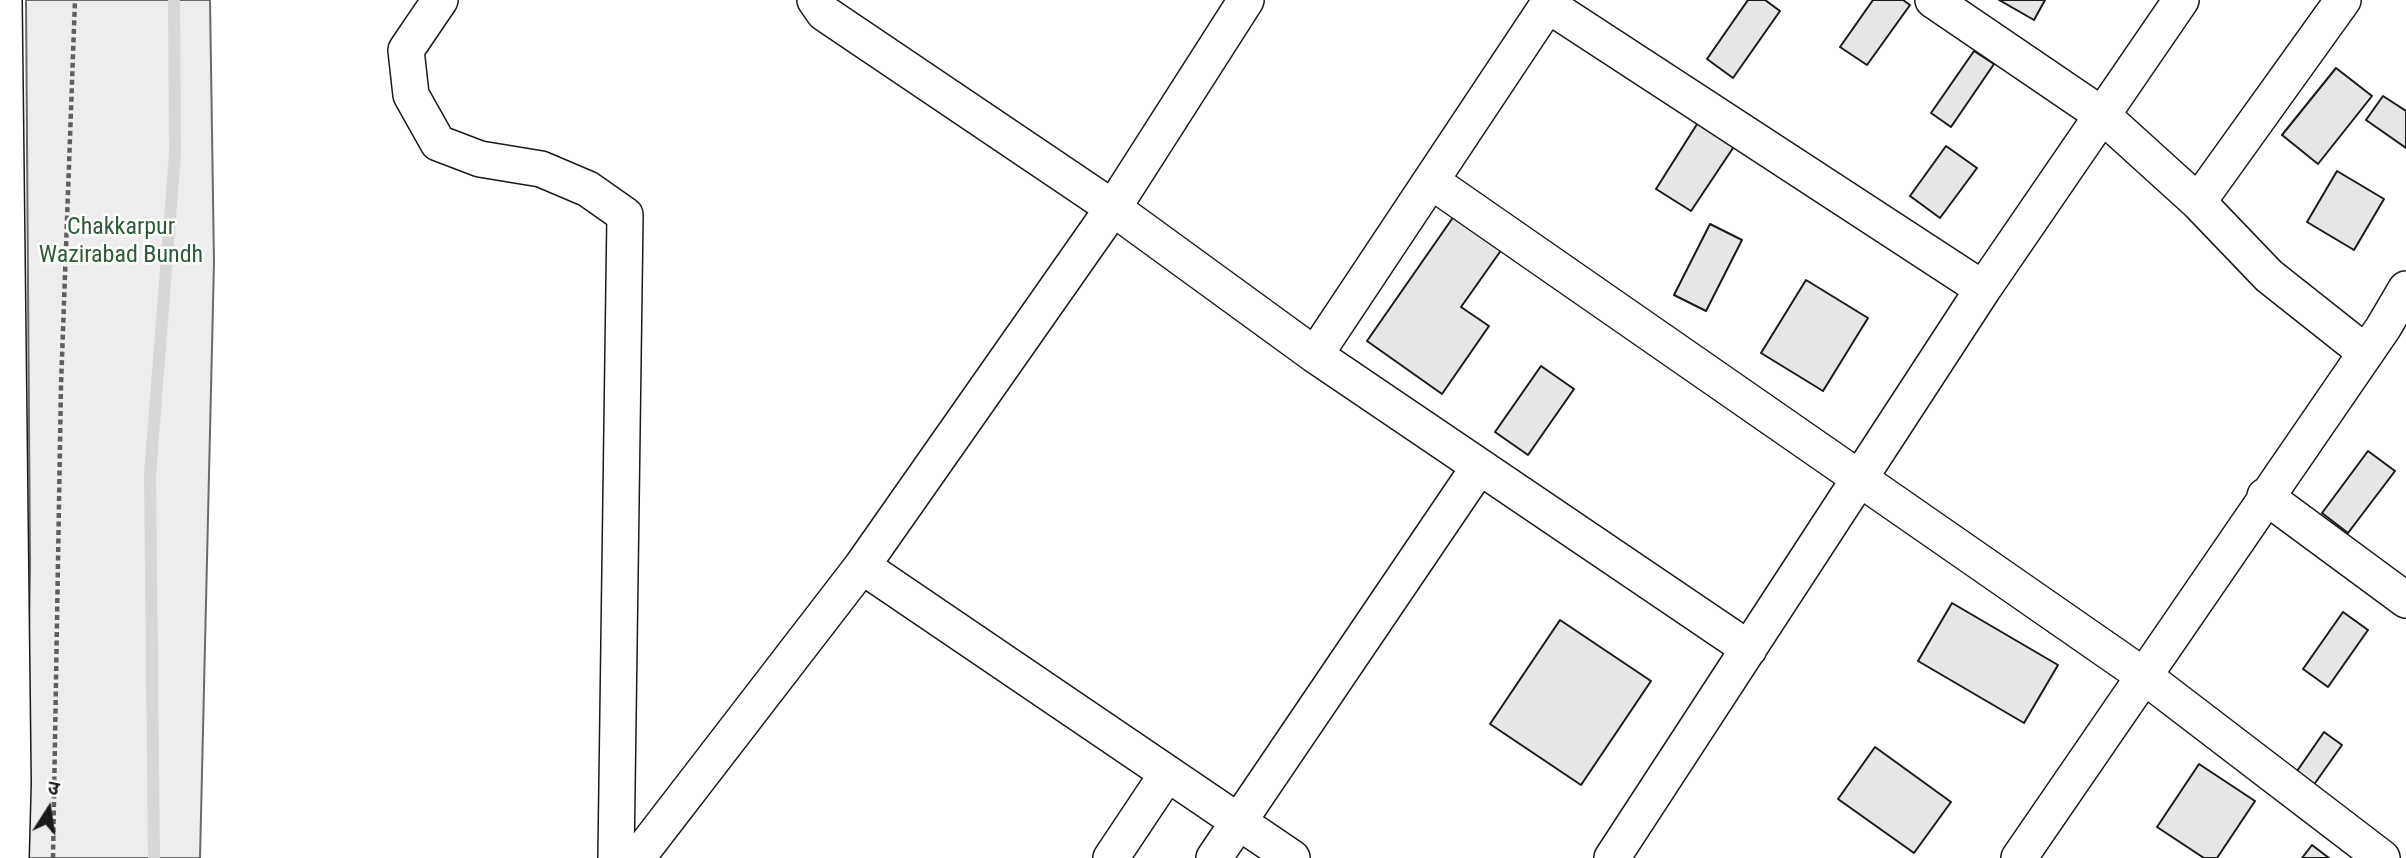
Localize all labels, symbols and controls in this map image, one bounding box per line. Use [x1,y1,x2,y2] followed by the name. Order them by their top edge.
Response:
[39,214,203,270] park label: Chakkarpur Wazirabad Bundh
[14,774,84,844] north arrow
[46,776,61,800] text: उ

